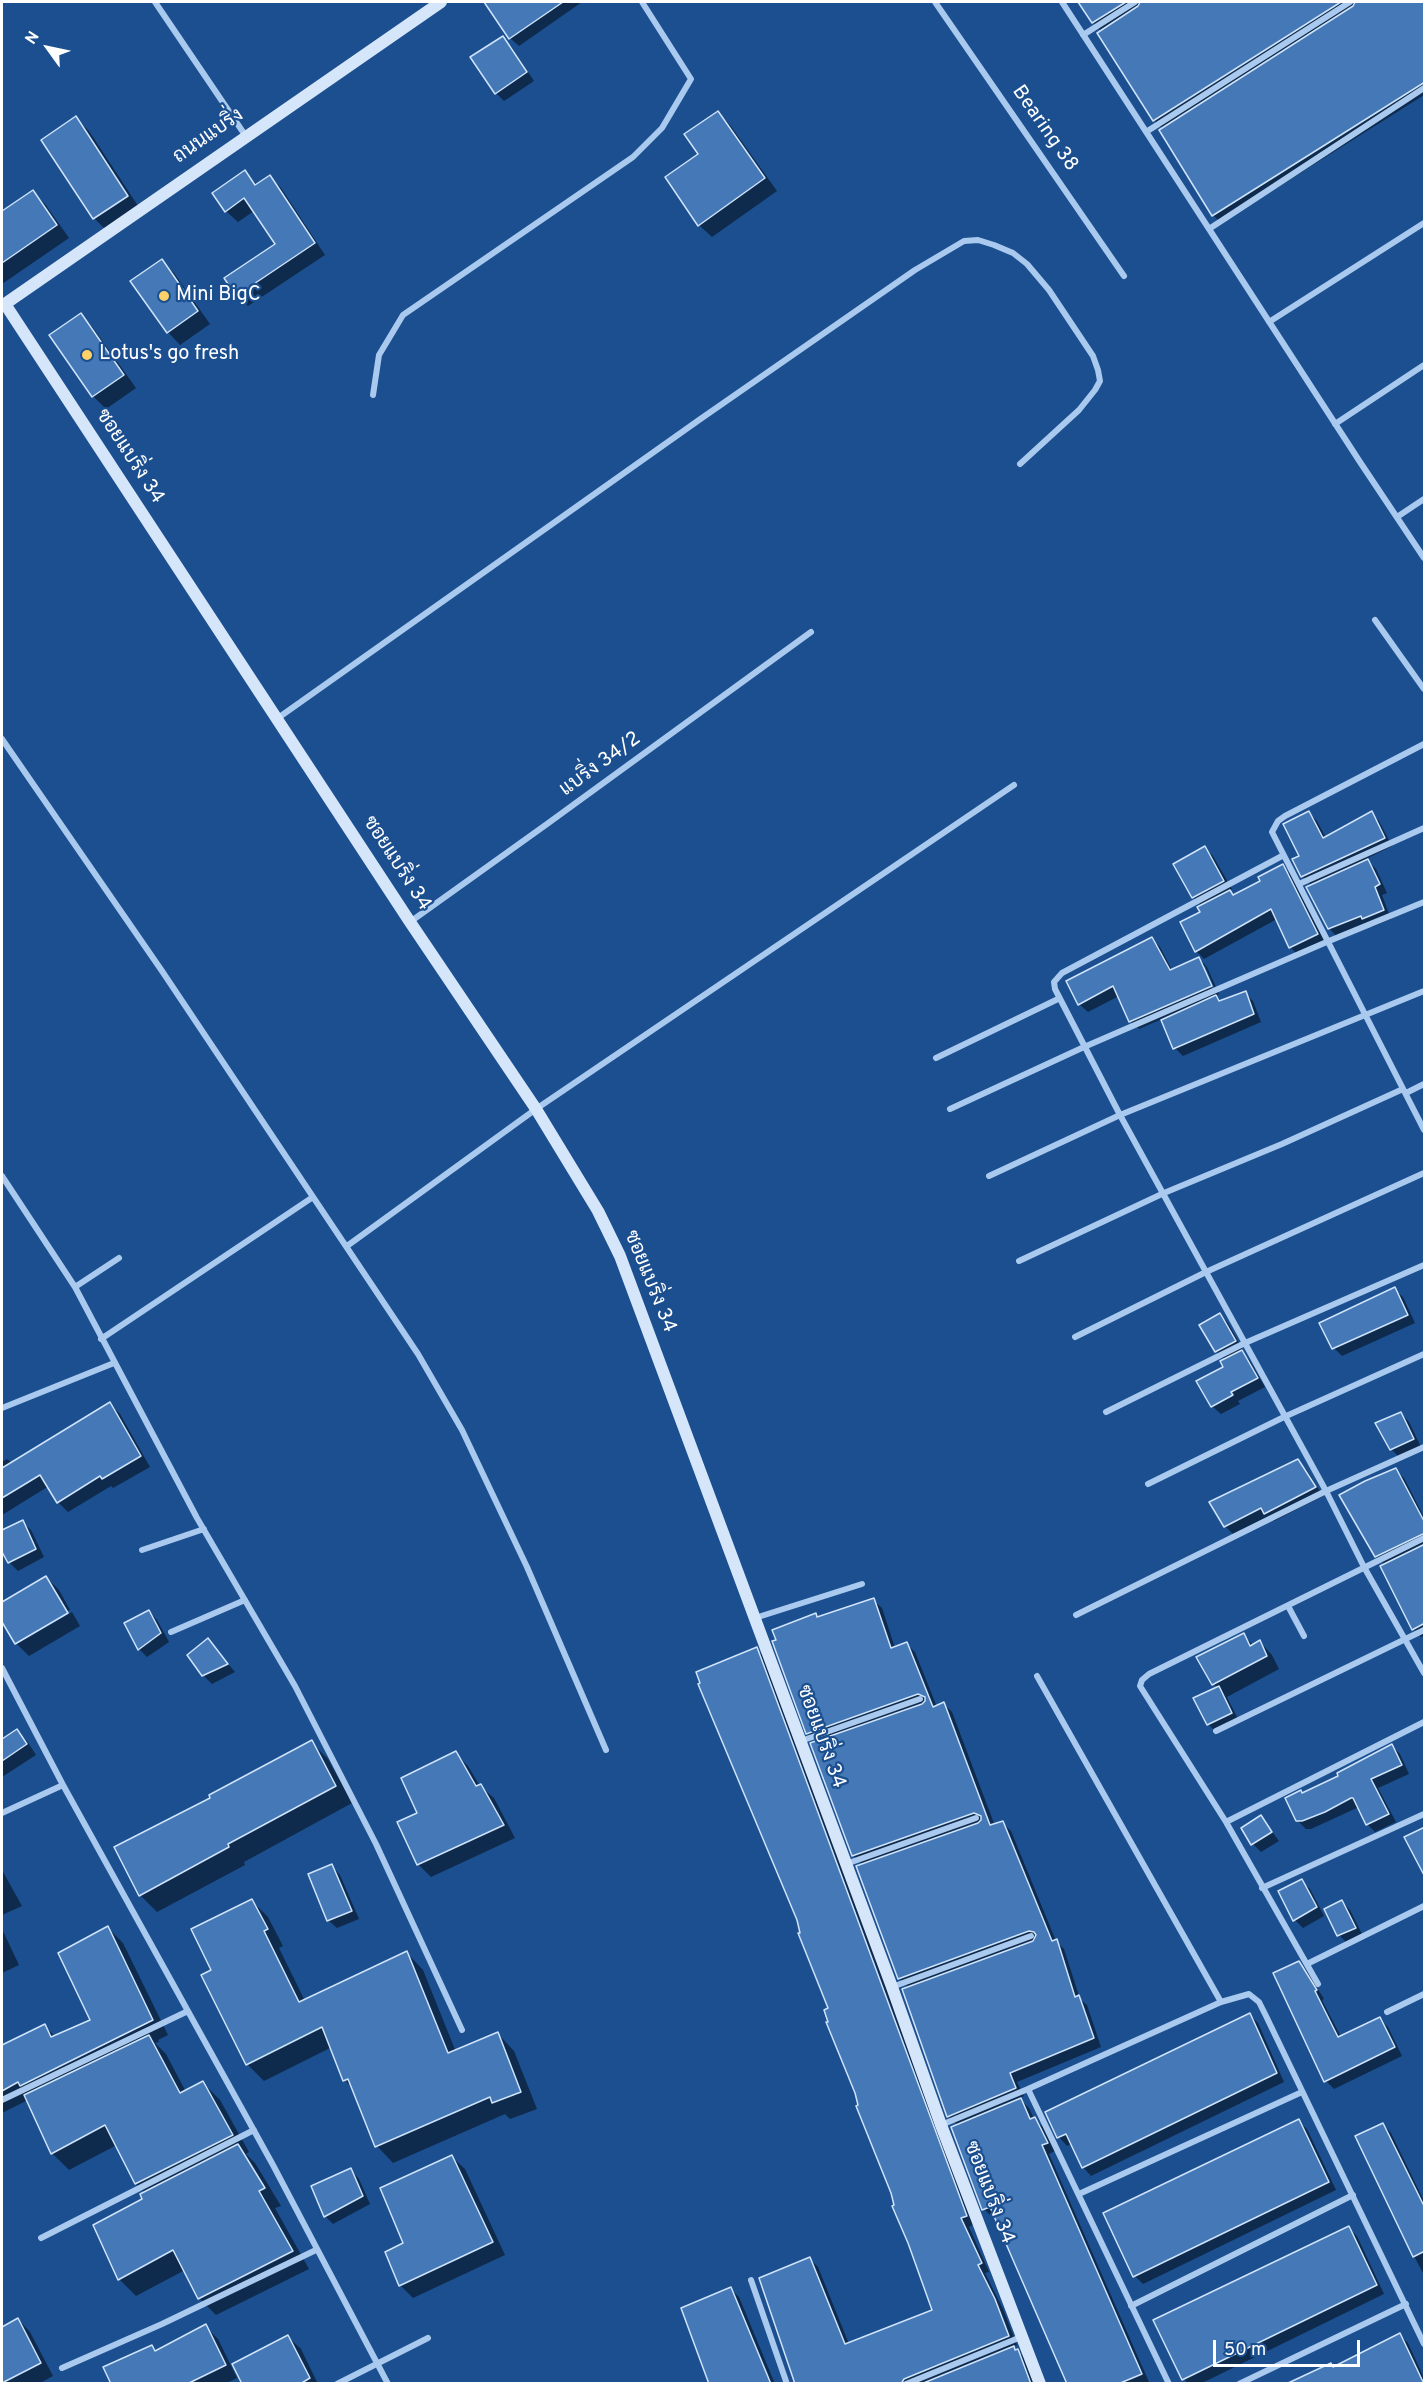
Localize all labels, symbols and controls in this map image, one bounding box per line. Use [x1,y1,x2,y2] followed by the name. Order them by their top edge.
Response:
[18,18,78,78] north arrow
[21,28,44,48] text: N
[1006,81,1082,177] street label: Bearing 38
[169,104,249,170] street label: ถนนแบริ่ง
[176,284,261,308] place label: Mini BigC
[157,289,171,303] marker: Mini BigC
[99,343,239,367] place label: Lotus's go fresh
[80,348,94,362] marker: Lotus's go fresh
[90,405,168,509] street label: ซอยแบริ่ง 34
[556,728,646,802] street label: แบริ่ง 34/2
[357,812,435,916] street label: ซอยแบริ่ง 34
[618,1227,680,1337] street label: ซอยแบริ่ง 34
[790,1682,850,1792] street label: ซอยแบริ่ง 34
[957,2138,1019,2248] street label: ซอยแบริ่ง 34
[1216,2328,1363,2366] scale bar
[1224,2339,1266,2362] text: 50 m

